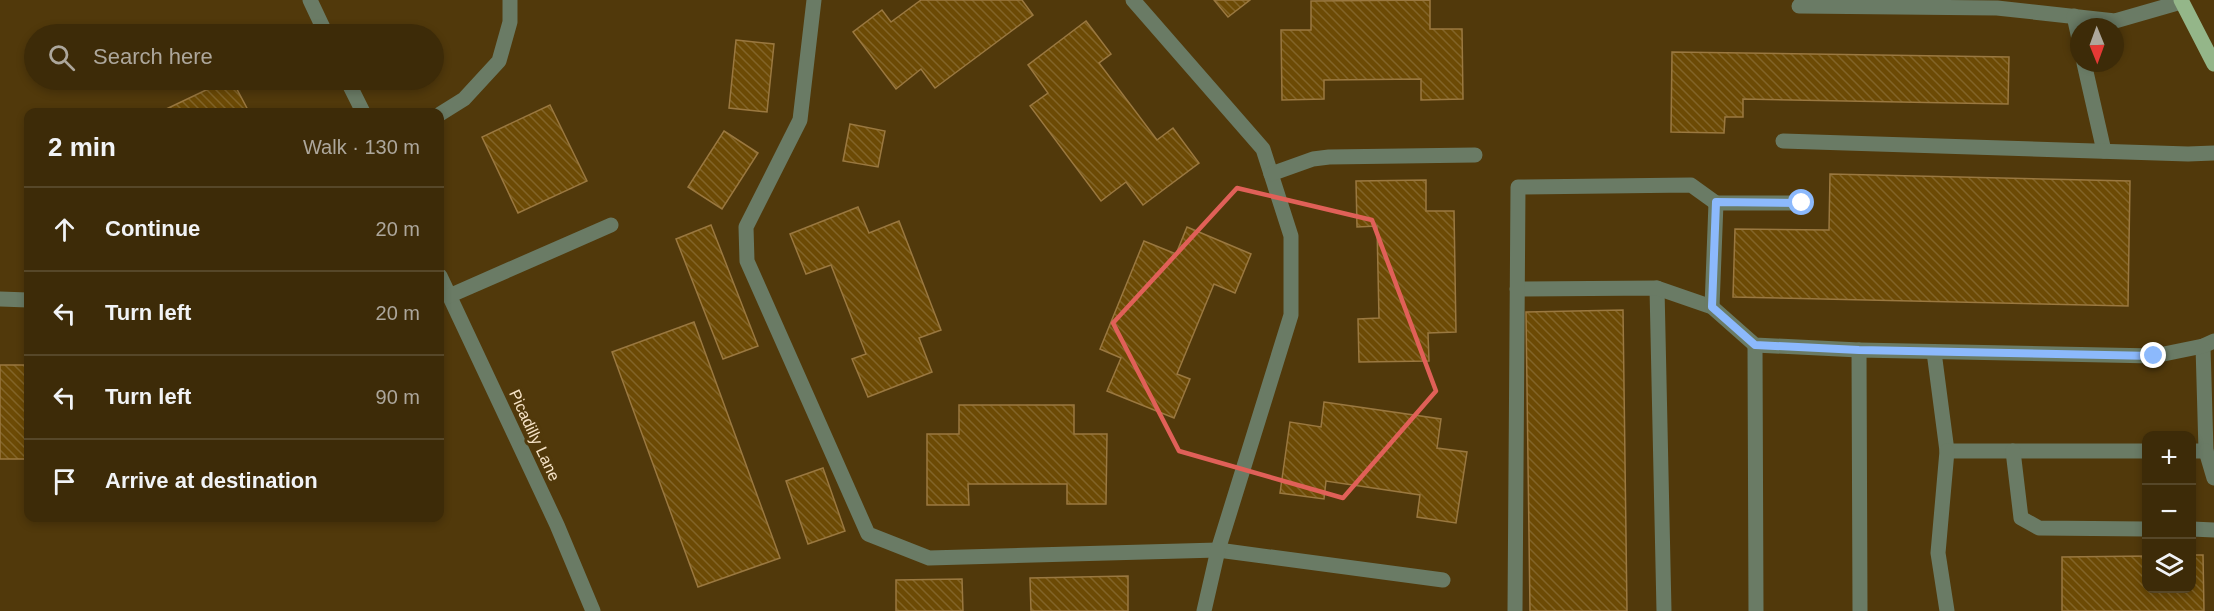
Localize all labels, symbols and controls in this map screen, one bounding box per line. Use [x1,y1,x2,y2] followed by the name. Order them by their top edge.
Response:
[2070,18,2124,72] north arrow
[24,24,444,90] search box
[45,41,78,74] icon: search
[93,44,213,69] text: Search here
[48,132,116,162] text: 2 min
[303,136,420,158] text: Walk · 130 m
[1788,189,1814,215] route start
[48,213,81,246] icon: ahead
[105,216,200,241] text: Continue
[376,218,420,240] text: 20 m
[48,297,81,330] icon: left
[105,300,191,325] text: Turn left
[376,302,420,324] text: 20 m
[2140,342,2166,368] route end
[48,381,81,414] icon: left
[105,384,191,409] text: Turn left
[376,386,420,408] text: 90 m
[506,387,563,484] street label: Picadilly Lane
[2142,431,2196,593] map controls
[2142,431,2196,485] button: +
[48,465,81,498] icon: arrive
[105,468,318,493] text: Arrive at destination
[2142,485,2196,539] button: −
[2142,539,2196,593] button: layers

